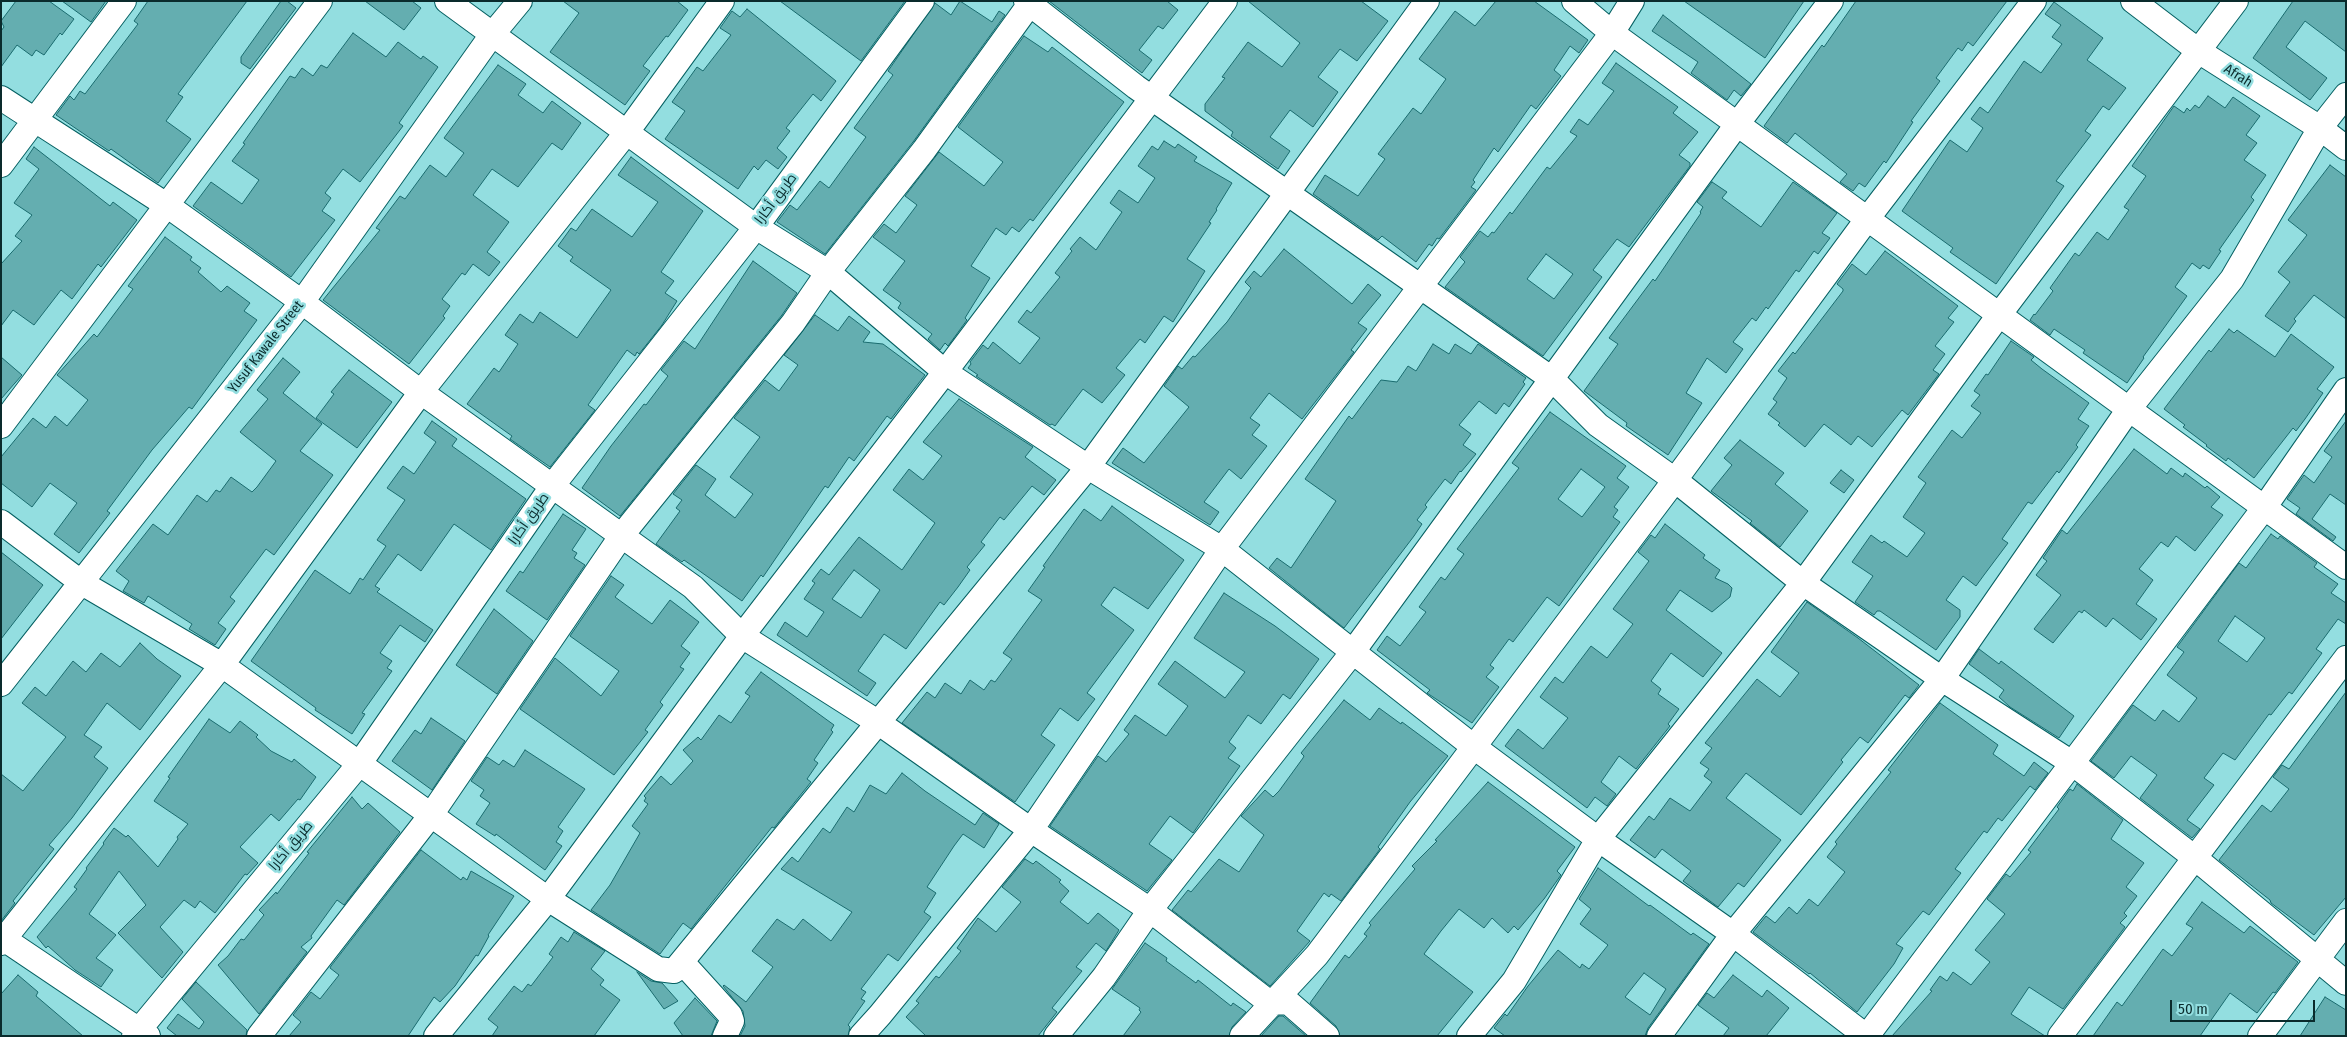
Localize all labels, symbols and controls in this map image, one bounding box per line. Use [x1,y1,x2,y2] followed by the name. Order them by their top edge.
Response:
[2221,61,2255,91] street label: Afrah
[751,170,801,228] street label: طريق أكارا
[225,297,307,397] street label: Yusuf Kawale Street
[505,490,553,548] street label: طريق أكارا
[265,818,317,874] street label: طريق أكارا
[2172,990,2317,1022] scale bar
[2178,1000,2208,1018] text: 50 m

